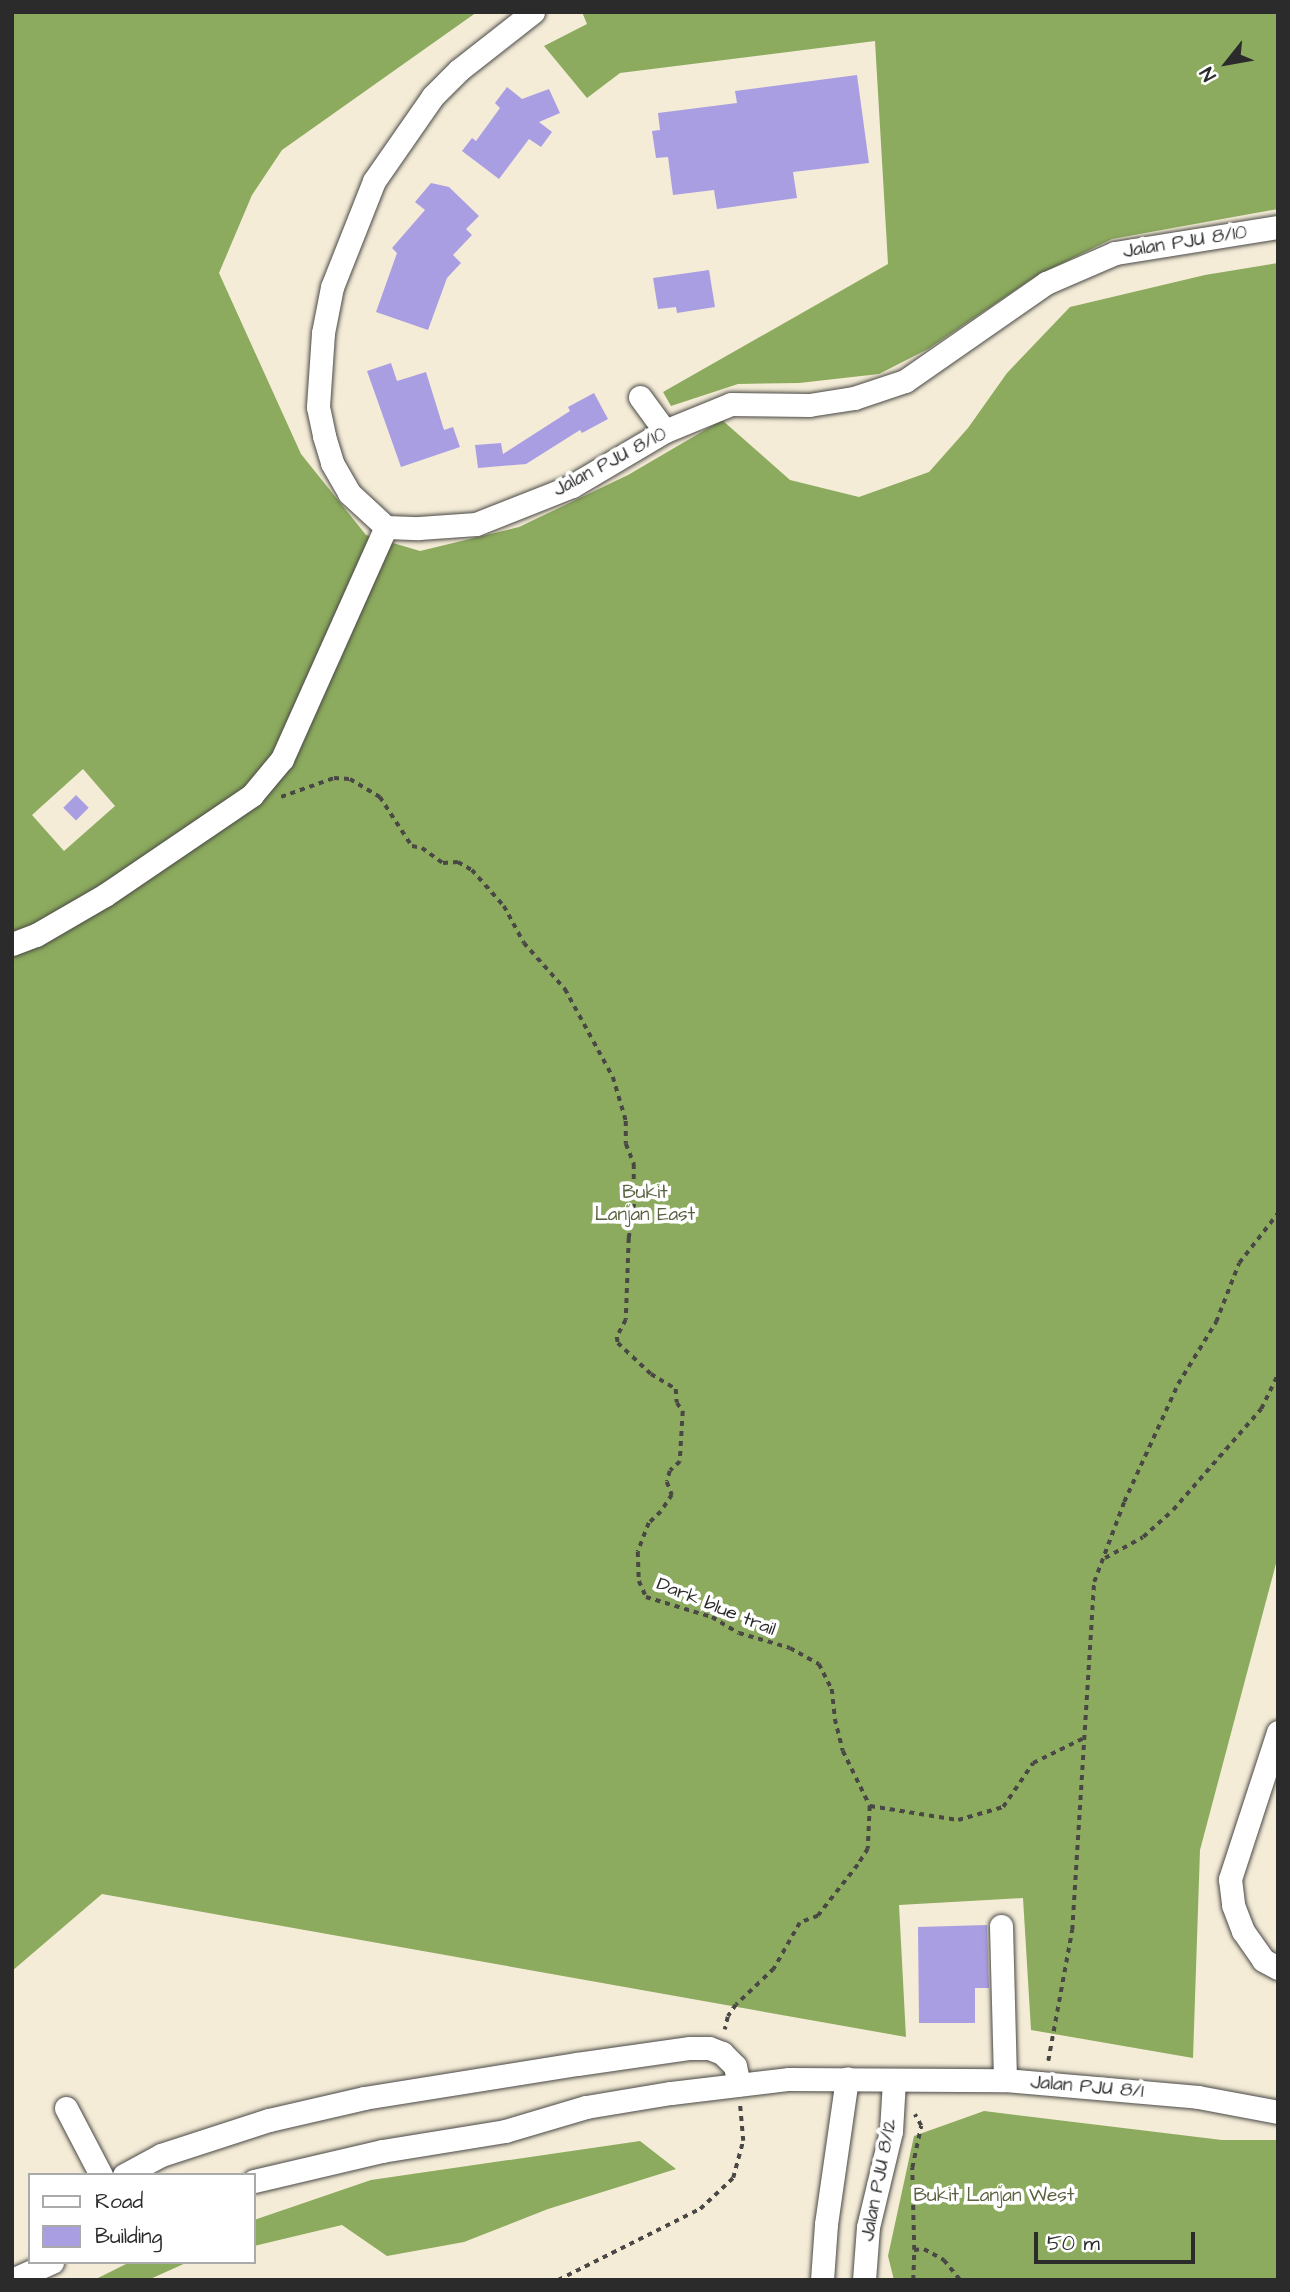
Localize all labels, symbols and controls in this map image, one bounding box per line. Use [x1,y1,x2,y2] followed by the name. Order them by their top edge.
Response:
[1192,28,1262,98] north arrow
[1194,62,1223,86] text: N
[1121,221,1249,263] street label: Jalan PJU 8/10
[549,423,671,501] street label: Jalan PJU 8/10
[595,1182,695,1226] park label: Bukit Lanjan East
[653,1573,779,1641] street label: Dark blue trail
[1030,2071,1144,2103] street label: Jalan PJU 8/1
[856,2117,902,2243] street label: Jalan PJU 8/12
[28,2173,256,2264] legend
[914,2185,1074,2207] park label: Bukit Lanjan West
[95,2187,143,2216] text: Road
[1038,2218,1199,2262] scale bar
[95,2222,162,2251] text: Building
[1047,2229,1100,2258] text: 50 m

